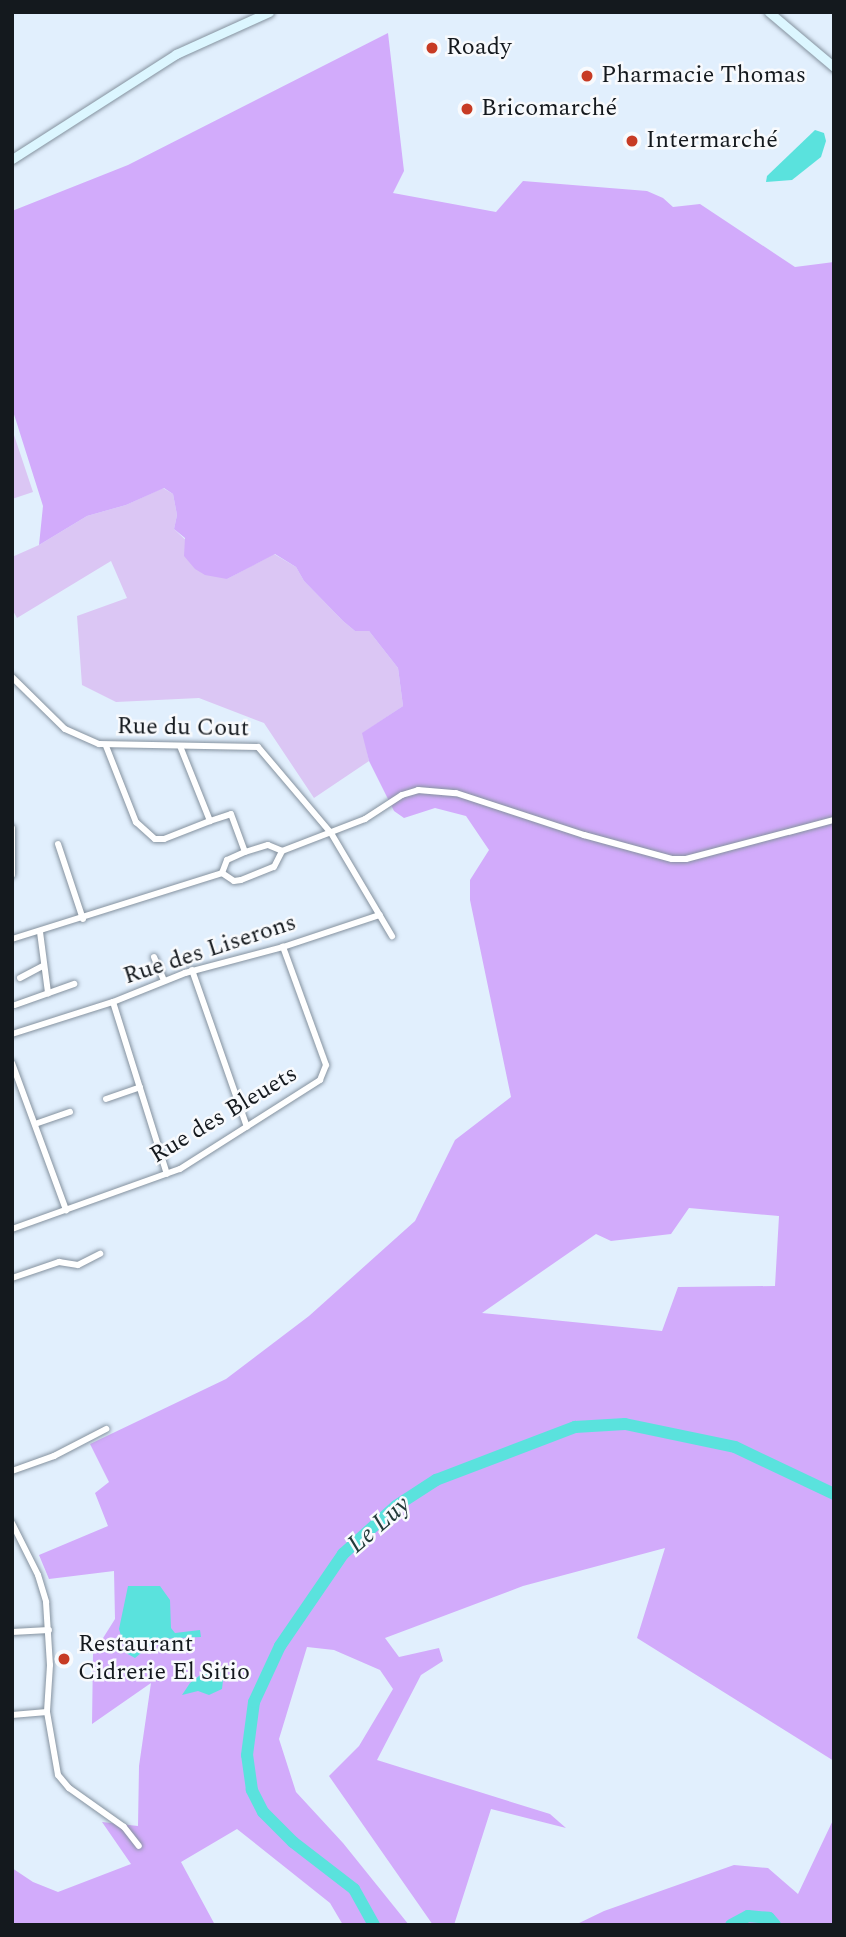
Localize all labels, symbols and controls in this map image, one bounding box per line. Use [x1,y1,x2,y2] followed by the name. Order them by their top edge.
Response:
[446,34,512,62] place label: Roady
[424,40,440,56] marker: Roady
[601,62,806,90] place label: Pharmacie Thomas
[579,68,595,84] marker: Pharmacie Thomas
[481,95,617,123] place label: Bricomarché
[459,101,475,117] marker: Bricomarché
[646,127,778,155] place label: Intermarché
[624,133,640,149] marker: Intermarché
[117,712,249,744] street label: Rue du Cout
[120,909,300,991] street label: Rue des Liserons
[145,1060,303,1170] street label: Rue des Bleuets
[341,1489,417,1561] water label: Le Luy
[78,1631,250,1687] place label: Restaurant Cidrerie El Sitio
[56,1651,72,1667] marker: Restaurant Cidrerie El Sitio

